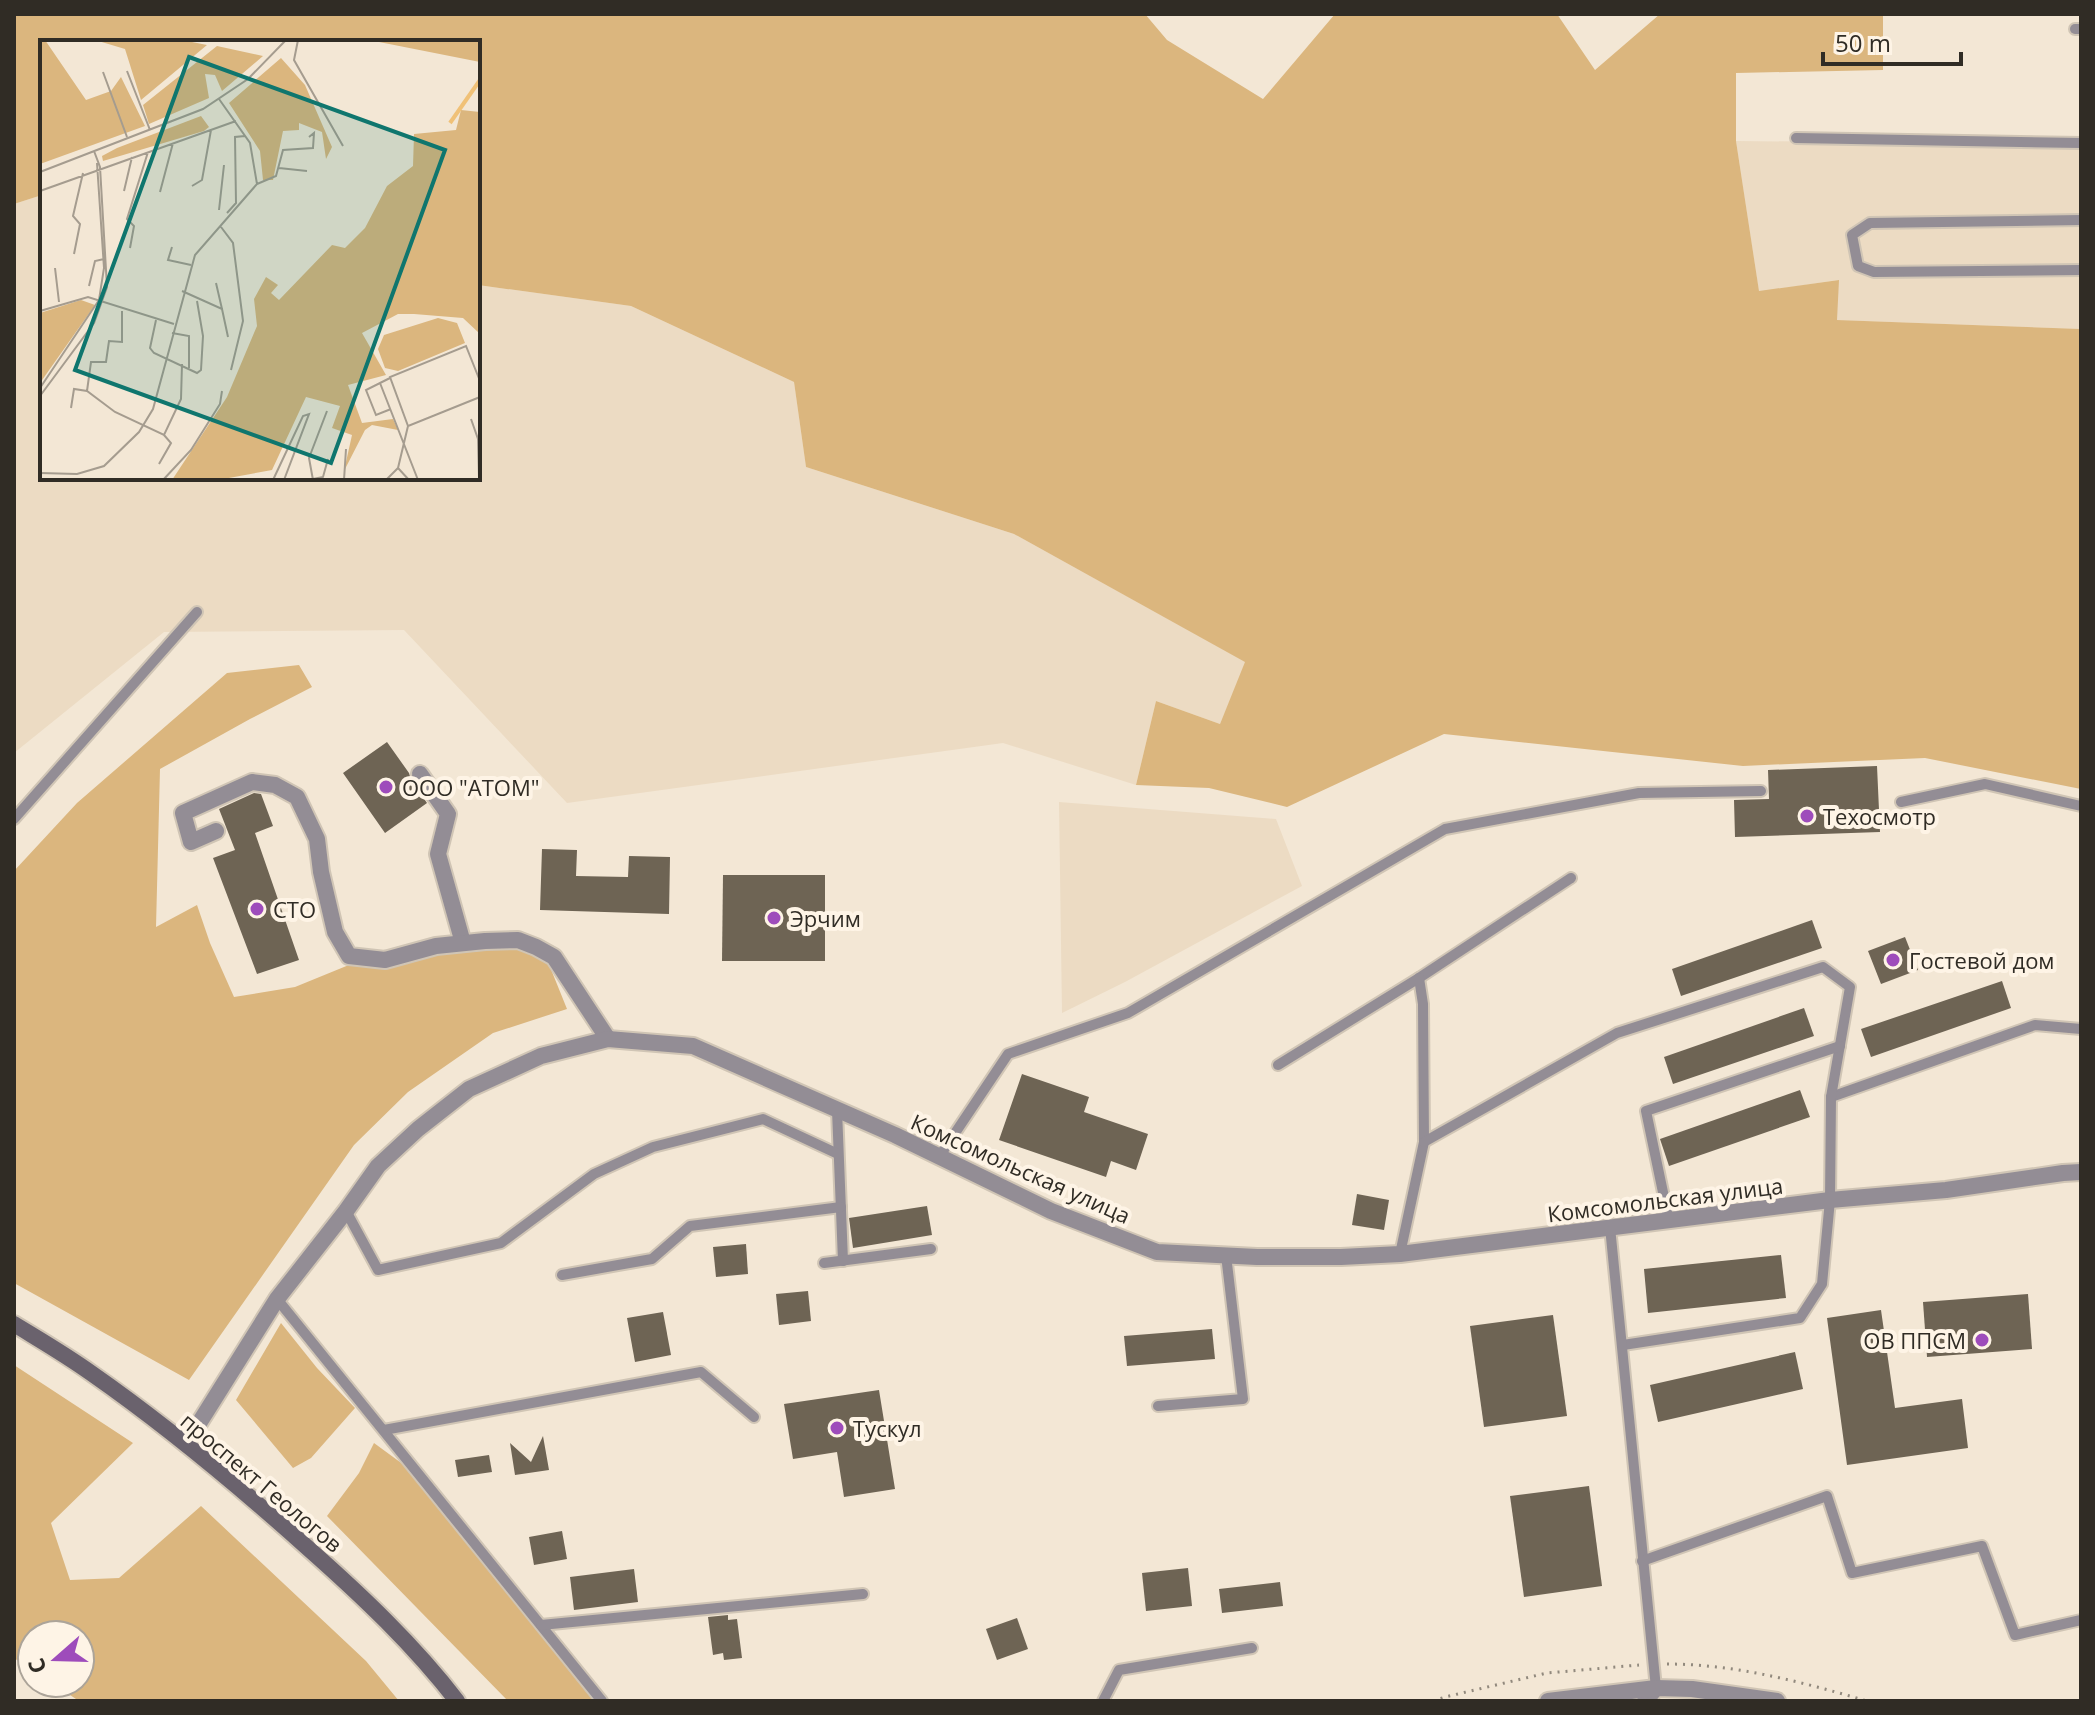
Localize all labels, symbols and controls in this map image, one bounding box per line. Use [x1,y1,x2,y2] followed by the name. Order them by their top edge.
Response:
[1823,16,1961,66] scale bar
[1835,26,1891,59] text: 50 m
[40,40,480,480] inset map
[402,772,540,802] place label: ООО "АТОМ"
[377,778,395,796] marker: ООО "АТОМ"
[1823,801,1936,831] place label: Техосмотр
[1798,807,1816,825] marker: Техосмотр
[273,894,316,924] place label: СТО
[248,900,266,918] marker: СТО
[790,903,861,933] place label: Эрчим
[765,909,783,927] marker: Эрчим
[1909,945,2055,975] place label: Гостевой дом
[1884,951,1902,969] marker: Гостевой дом
[907,1106,1135,1230] street label: Комсомольская улица
[1545,1170,1785,1228] street label: Комсомольская улица
[1863,1325,1966,1355] place label: ОВ ППСМ
[1973,1331,1991,1349] marker: ОВ ППСМ
[175,1405,349,1559] street label: проспект Геологов
[853,1413,922,1443] place label: Тускул
[828,1419,846,1437] marker: Тускул
[16,1619,96,1699] north arrow
[20,1654,53,1678] text: С

